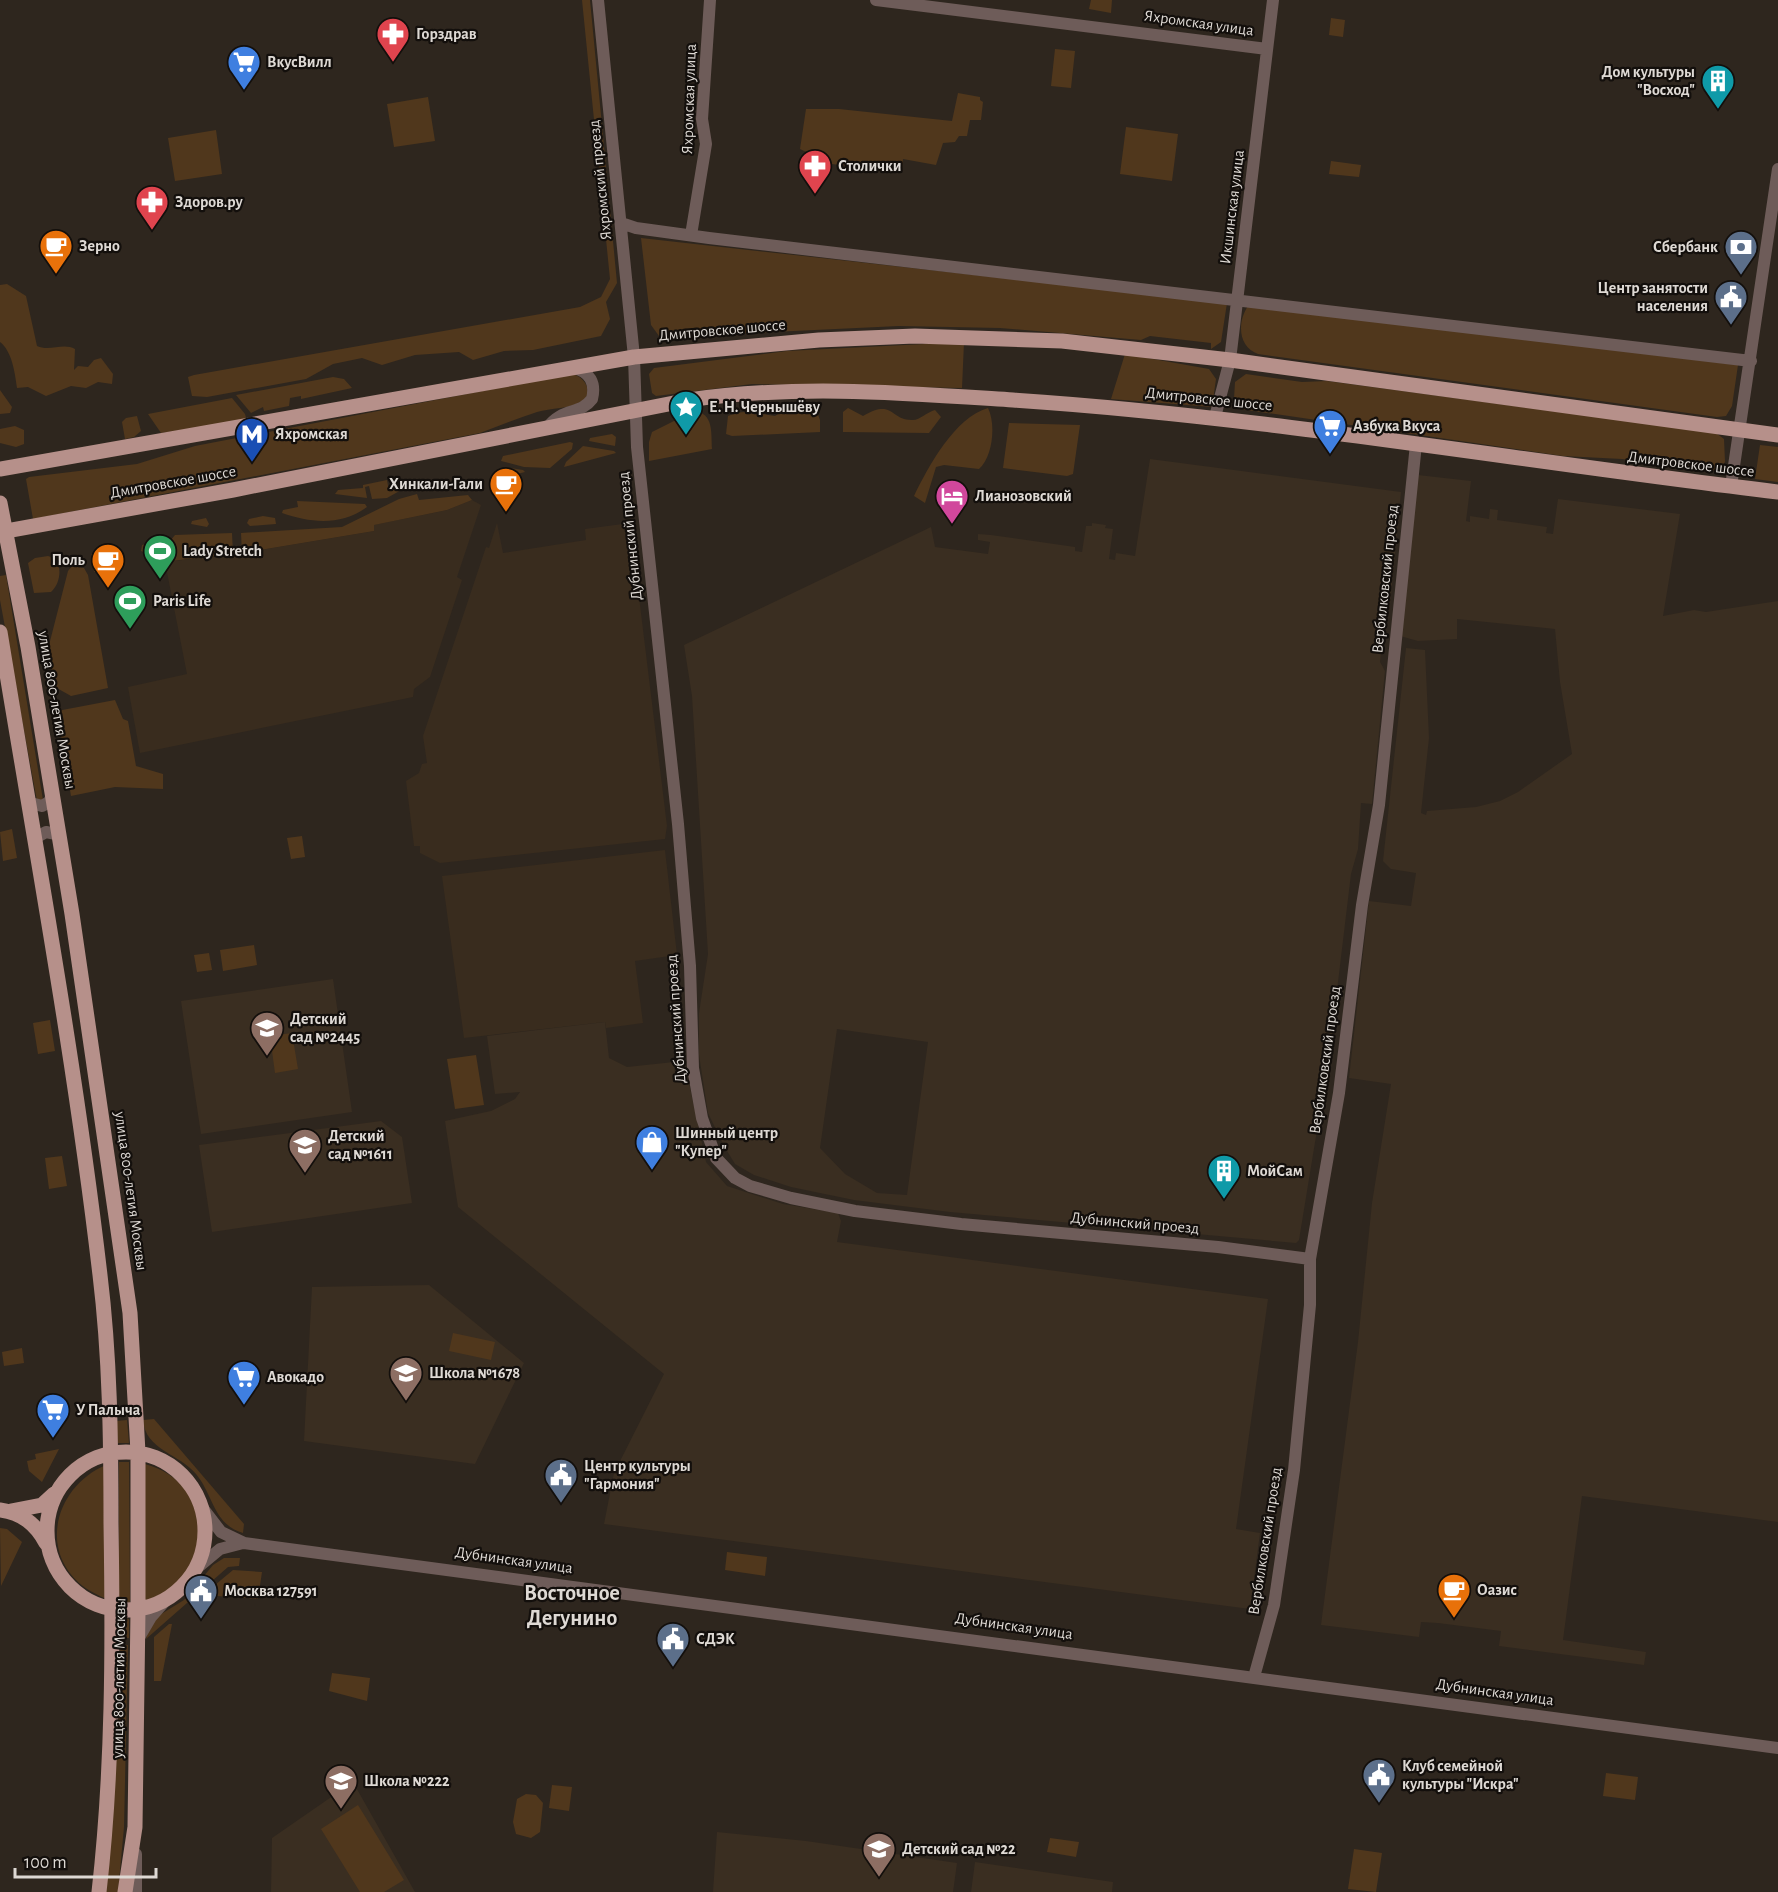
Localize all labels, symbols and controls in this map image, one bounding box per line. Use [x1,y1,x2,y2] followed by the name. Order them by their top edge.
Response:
[1143,7,1255,40] street label: Яхромская улица
[375,16,411,63] pharmacy icon: Горздрав
[416,26,477,42] place label: Горздрав
[226,44,262,91] supermarket icon: ВкусВилл
[679,44,700,155] street label: Яхромская улица
[267,54,332,71] place label: ВкусВилл
[1700,63,1736,110] building icon: Дом культуры "Восход"
[1602,64,1695,98] place label: Дом культуры "Восход"
[586,119,614,241] street label: Яхромский проезд
[797,148,833,195] pharmacy icon: Столички
[1217,149,1248,265] street label: Икшинская улица
[838,158,902,174] place label: Столички
[134,184,170,231] pharmacy icon: Здоров.ру
[175,194,243,211] place label: Здоров.ру
[38,228,74,275] cafe icon: Зерно
[1723,229,1759,276] bank icon: Сбербанк
[79,238,120,254] place label: Зерно
[1653,239,1718,255] place label: Сбербанк
[1713,279,1749,326] public building icon: Центр занятости населения
[1598,280,1708,314] place label: Центр занятости населения
[658,316,786,344] street label: Дмитровское шоссе
[1145,384,1273,414] street label: Дмитровское шоссе
[668,389,704,436] place icon: Е. Н. Чернышёву
[709,399,821,416] place label: Е. Н. Чернышёву
[1312,408,1348,455] supermarket icon: Азбука Вкуса
[234,416,270,463] metro station icon: Яхромская
[1353,418,1441,435] place label: Азбука Вкуса
[275,426,348,442] place label: Яхромская
[1627,448,1755,480] street label: Дмитровское шоссе
[109,463,237,501] street label: Дмитровское шоссе
[488,466,524,513] cafe icon: Хинкали-Гали
[615,471,646,601] street label: Дубнинский проезд
[389,476,483,492] place label: Хинкали-Гали
[934,478,970,525] hotel icon: Лианозовский
[975,488,1072,504] place label: Лианозовский
[1369,504,1401,654] street label: Вербилковский проезд
[142,533,178,580] sports icon: Lady Stretch
[90,542,126,589] cafe icon: Поль
[183,543,262,560] place label: Lady Stretch
[52,552,86,568] place label: Поль
[112,583,148,630] sports icon: Paris Life
[153,593,212,609] place label: Paris Life
[34,629,79,791] street label: улица 800-летия Москвы
[664,954,689,1084] street label: Дубнинский проезд
[1307,985,1343,1135] street label: Вербилковский проезд
[249,1010,285,1057] school or university icon: Детский сад №2445
[290,1011,360,1045] place label: Детский сад №2445
[111,1109,150,1272] street label: улица 800-летия Москвы
[634,1124,670,1171] shop icon: Шинный центр "Купер"
[675,1125,778,1160] place label: Шинный центр "Купер"
[287,1127,323,1174] school or university icon: Детский сад №1611
[328,1128,393,1162] place label: Детский сад №1611
[1206,1153,1242,1200] building icon: МойСам
[1247,1163,1303,1179] place label: МойСам
[1070,1209,1200,1238] street label: Дубнинский проезд
[388,1355,424,1402] school or university icon: Школа №1678
[226,1359,262,1406] supermarket icon: Авокадо
[429,1365,520,1381] place label: Школа №1678
[267,1369,324,1385] place label: Авокадо
[35,1392,71,1439] supermarket icon: У Палыча
[76,1402,141,1418] place label: У Палыча
[543,1457,579,1504] public building icon: Центр культуры "Гармония"
[584,1458,691,1492] place label: Центр культуры "Гармония"
[1245,1466,1285,1616] street label: Вербилковский проезд
[454,1544,574,1577] street label: Дубнинская улица
[1436,1572,1472,1619] cafe icon: Оазис
[183,1573,219,1620] public building icon: Москва 127591
[524,1582,620,1630] district label: Восточное Дегунино
[1477,1582,1517,1598] place label: Оазис
[224,1583,317,1599] place label: Москва 127591
[110,1598,129,1759] street label: улица 800-летия Москвы
[954,1610,1074,1643] street label: Дубнинская улица
[655,1621,691,1668] public building icon: СДЭК
[696,1631,735,1647] place label: СДЭК
[1435,1676,1555,1709] street label: Дубнинская улица
[1361,1757,1397,1804] public building icon: Клуб семейной культуры "Искра"
[1402,1758,1519,1793] place label: Клуб семейной культуры "Искра"
[323,1763,359,1810] school or university icon: Школа №222
[364,1773,450,1789] place label: Школа №222
[861,1831,897,1878] school or university icon: Детский сад №22
[15,1841,156,1879] scale bar
[902,1841,1016,1857] place label: Детский сад №22
[24,1854,67,1872] text: 100 m

